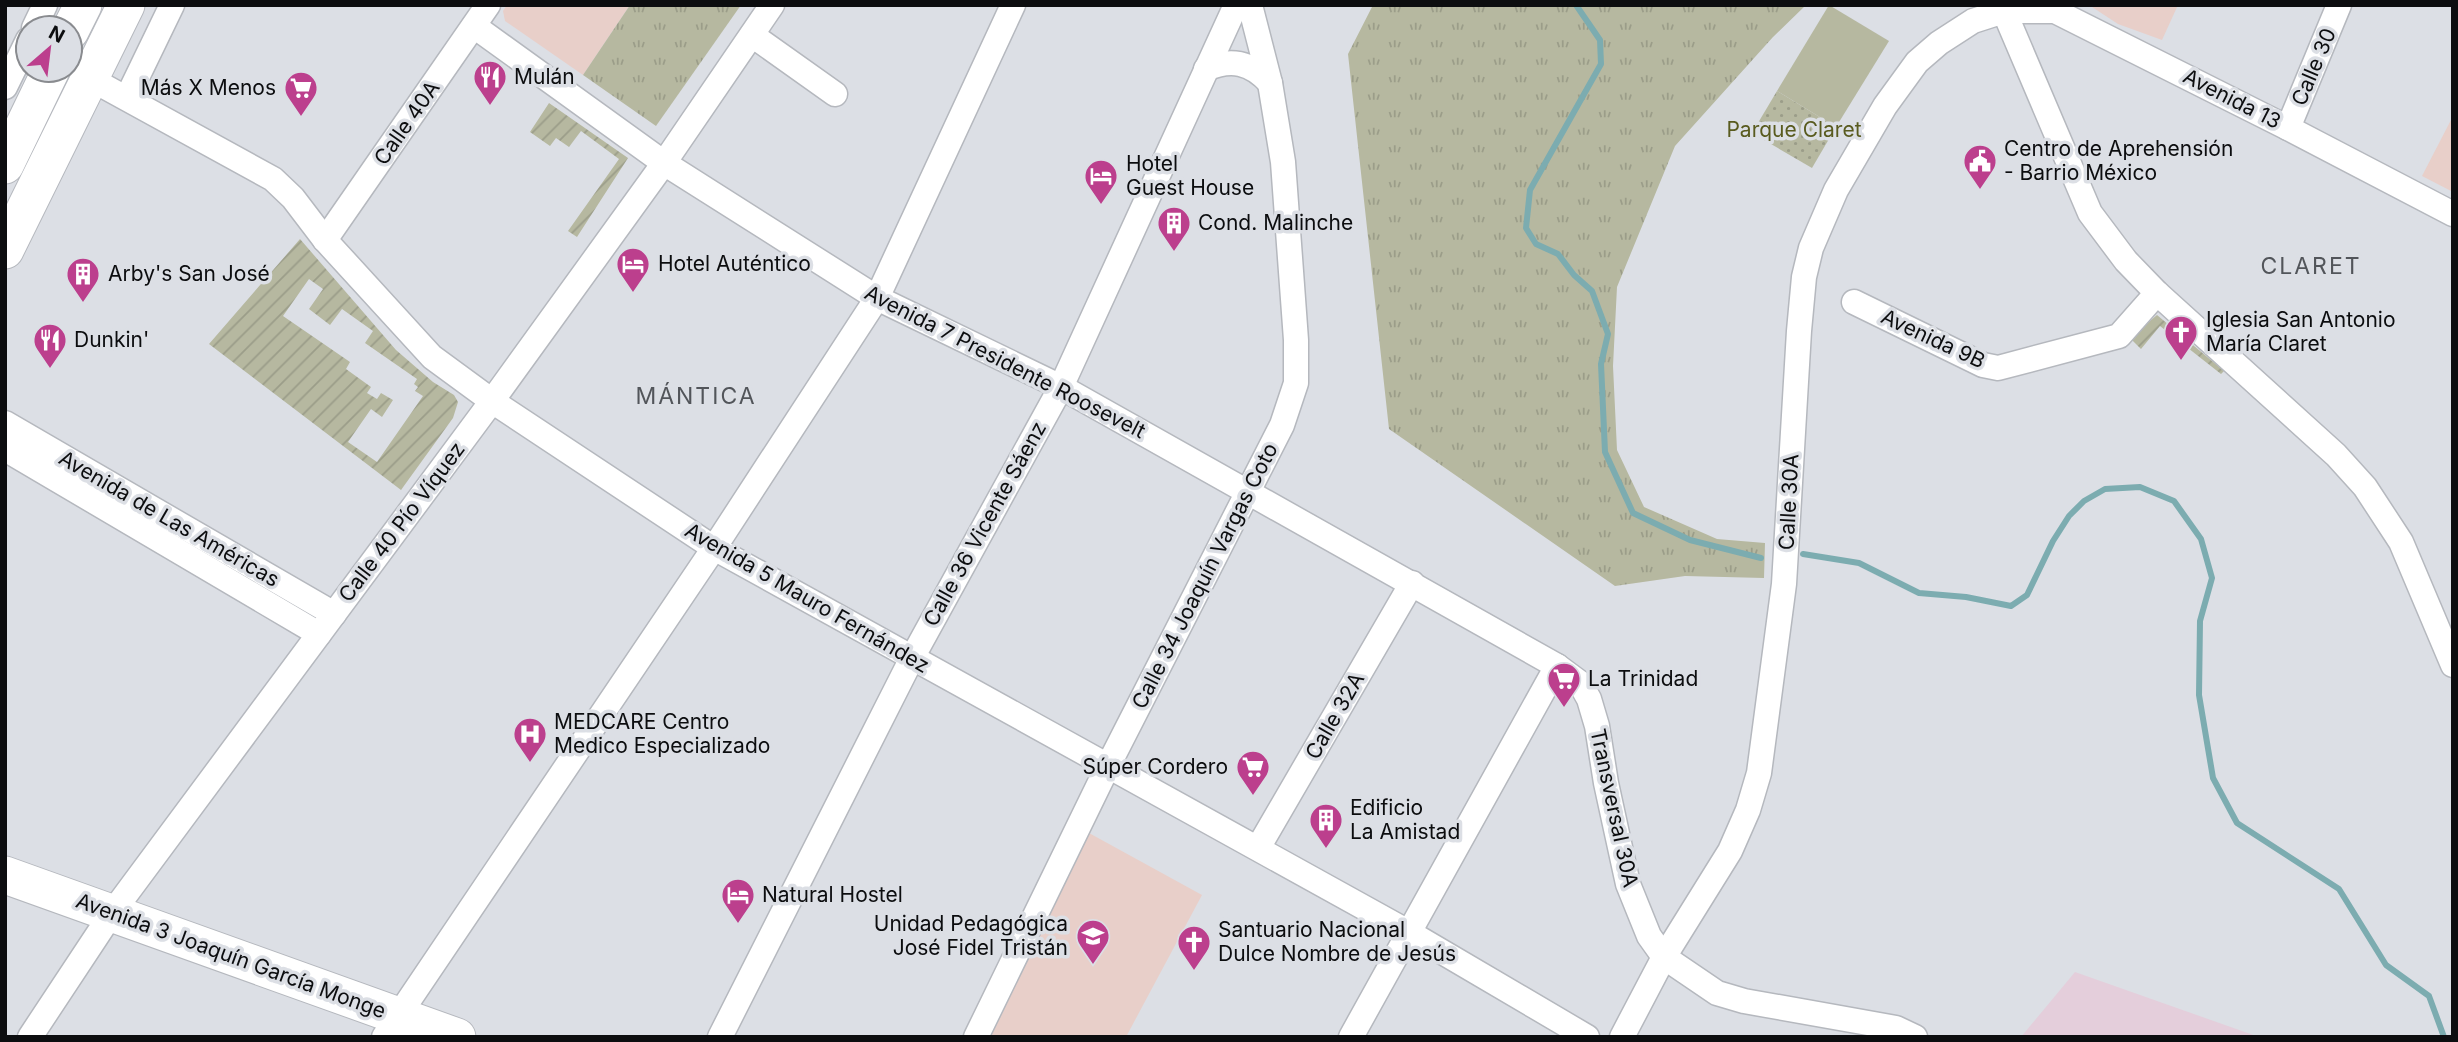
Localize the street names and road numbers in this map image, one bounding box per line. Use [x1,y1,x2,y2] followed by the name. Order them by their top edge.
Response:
[2286,24,2341,109] street label: Calle 30
[2179,63,2285,134] street label: Avenida 13
[369,76,445,170] street label: Calle 40A
[861,280,1150,443] street label: Avenida 7 Presidente Roosevelt
[1877,304,1989,373] street label: Avenida 9B
[918,417,1051,630] street label: Calle 36 Vicente Sáenz
[333,437,470,607] street label: Calle 40 Pío Víquez
[1127,439,1283,713] street label: Calle 34 Joaquín Vargas Coto
[55,445,284,592] street label: Avenida de Las Américas
[1774,453,1804,551] street label: Calle 30A
[681,517,934,678] street label: Avenida 5 Mauro Fernández
[1300,668,1369,763] street label: Calle 32A
[1585,726,1644,890] street label: Transversal 30A
[73,888,389,1023] street label: Avenida 3 Joaquín García Monge

